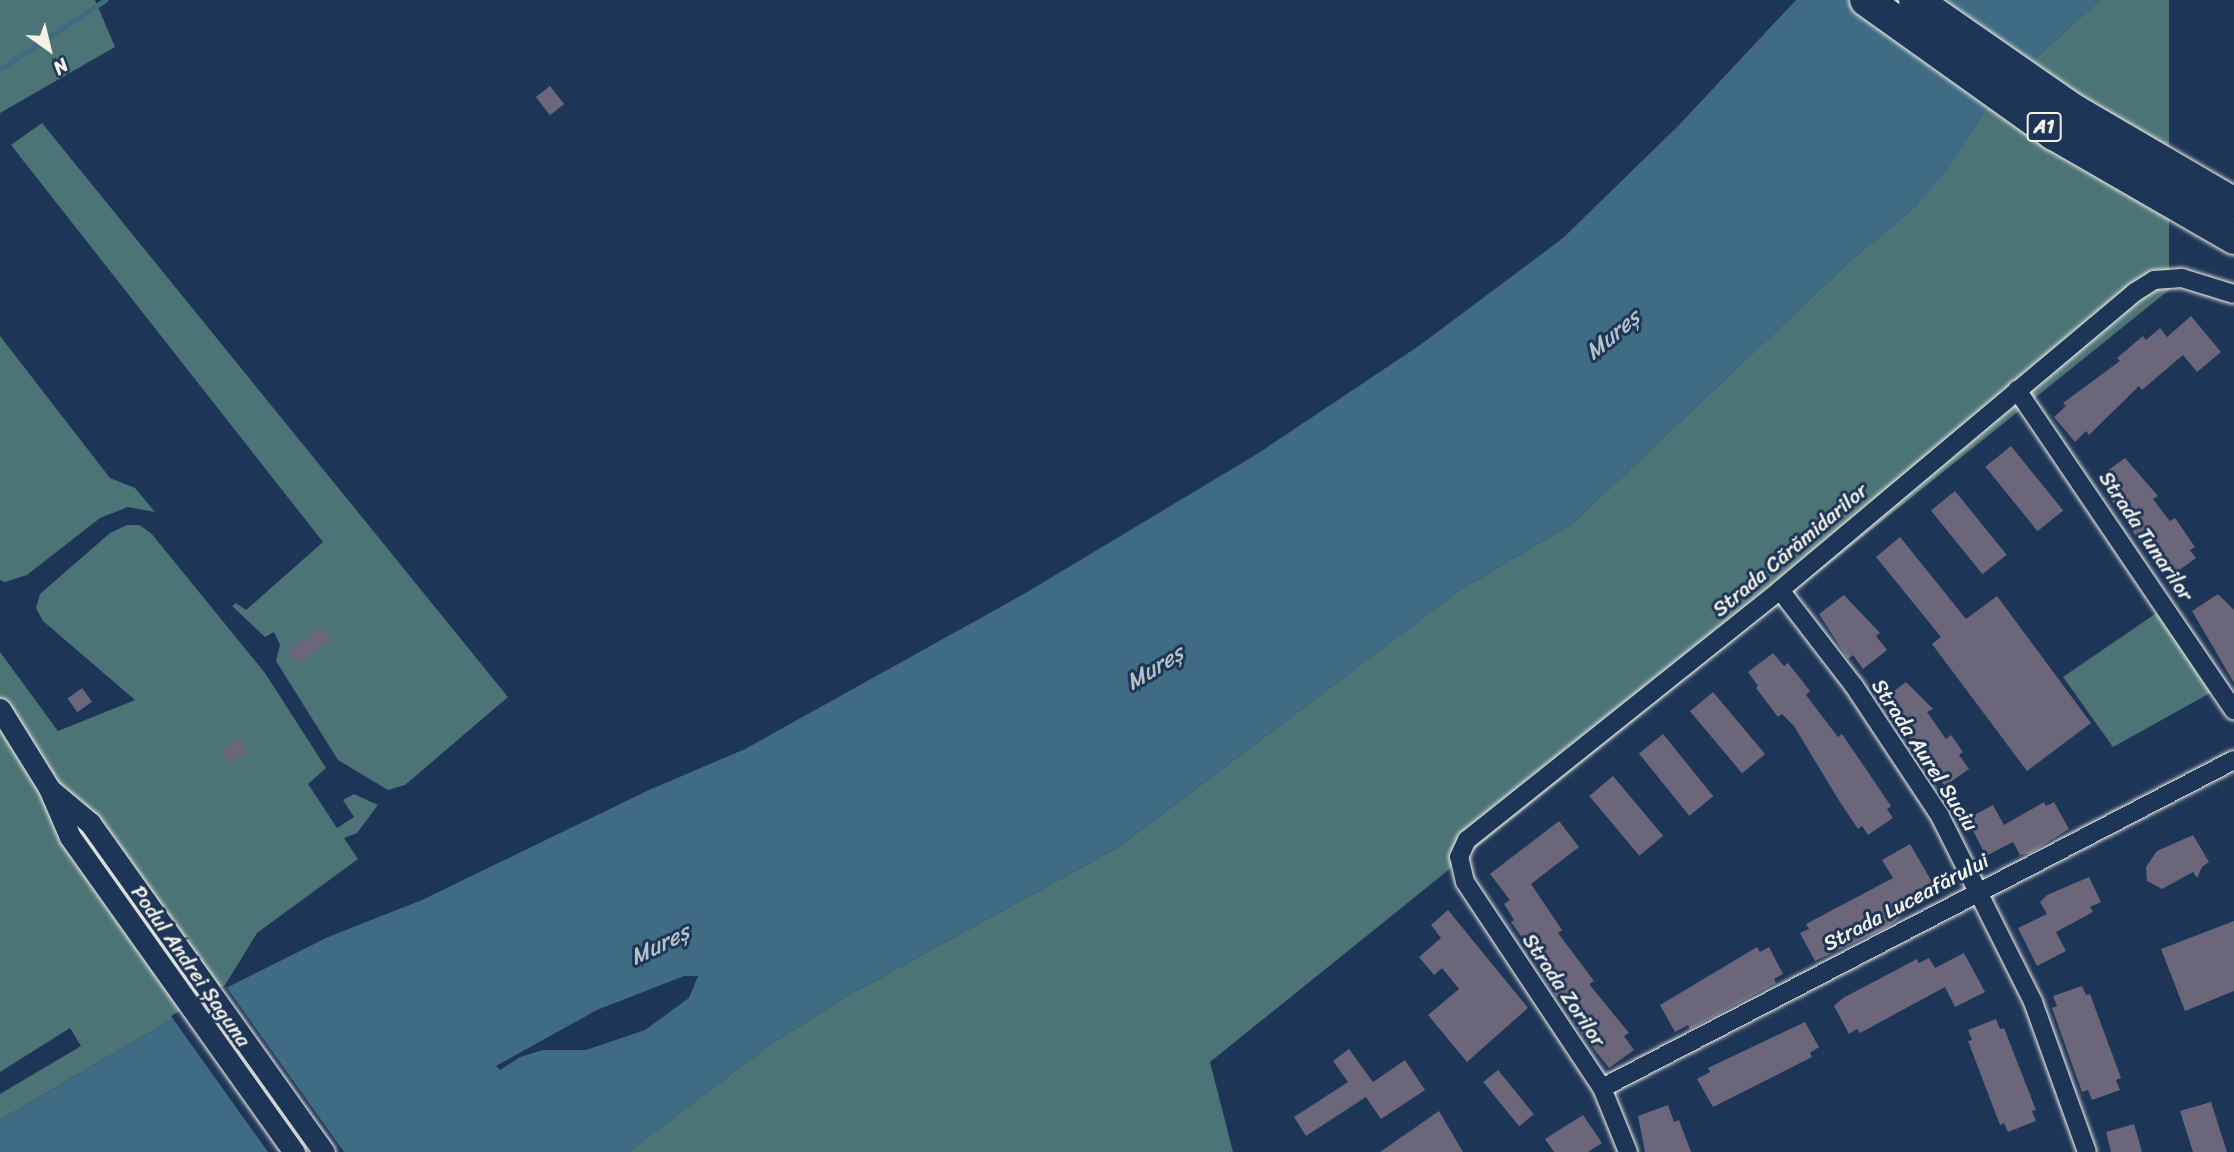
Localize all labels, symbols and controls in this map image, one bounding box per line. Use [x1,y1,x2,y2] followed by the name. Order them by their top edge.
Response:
[14,14,84,84] north arrow
[46,49,76,84] text: N
[2026,111,2062,142] road number: A1
[1580,304,1646,366] water label: Mureș
[2093,466,2199,606] street label: Strada Tunarilor
[1707,478,1873,622] street label: Strada Cărămidarilor
[1121,640,1189,696] water label: Mureș
[1866,674,1984,836] street label: Strada Aurel Suciu
[1819,848,1993,956] street label: Strada Luceafărului
[126,880,256,1052] street label: Podul Andrei Șaguna
[626,918,694,972] water label: Mureș
[1517,929,1611,1051] street label: Strada Zorilor

